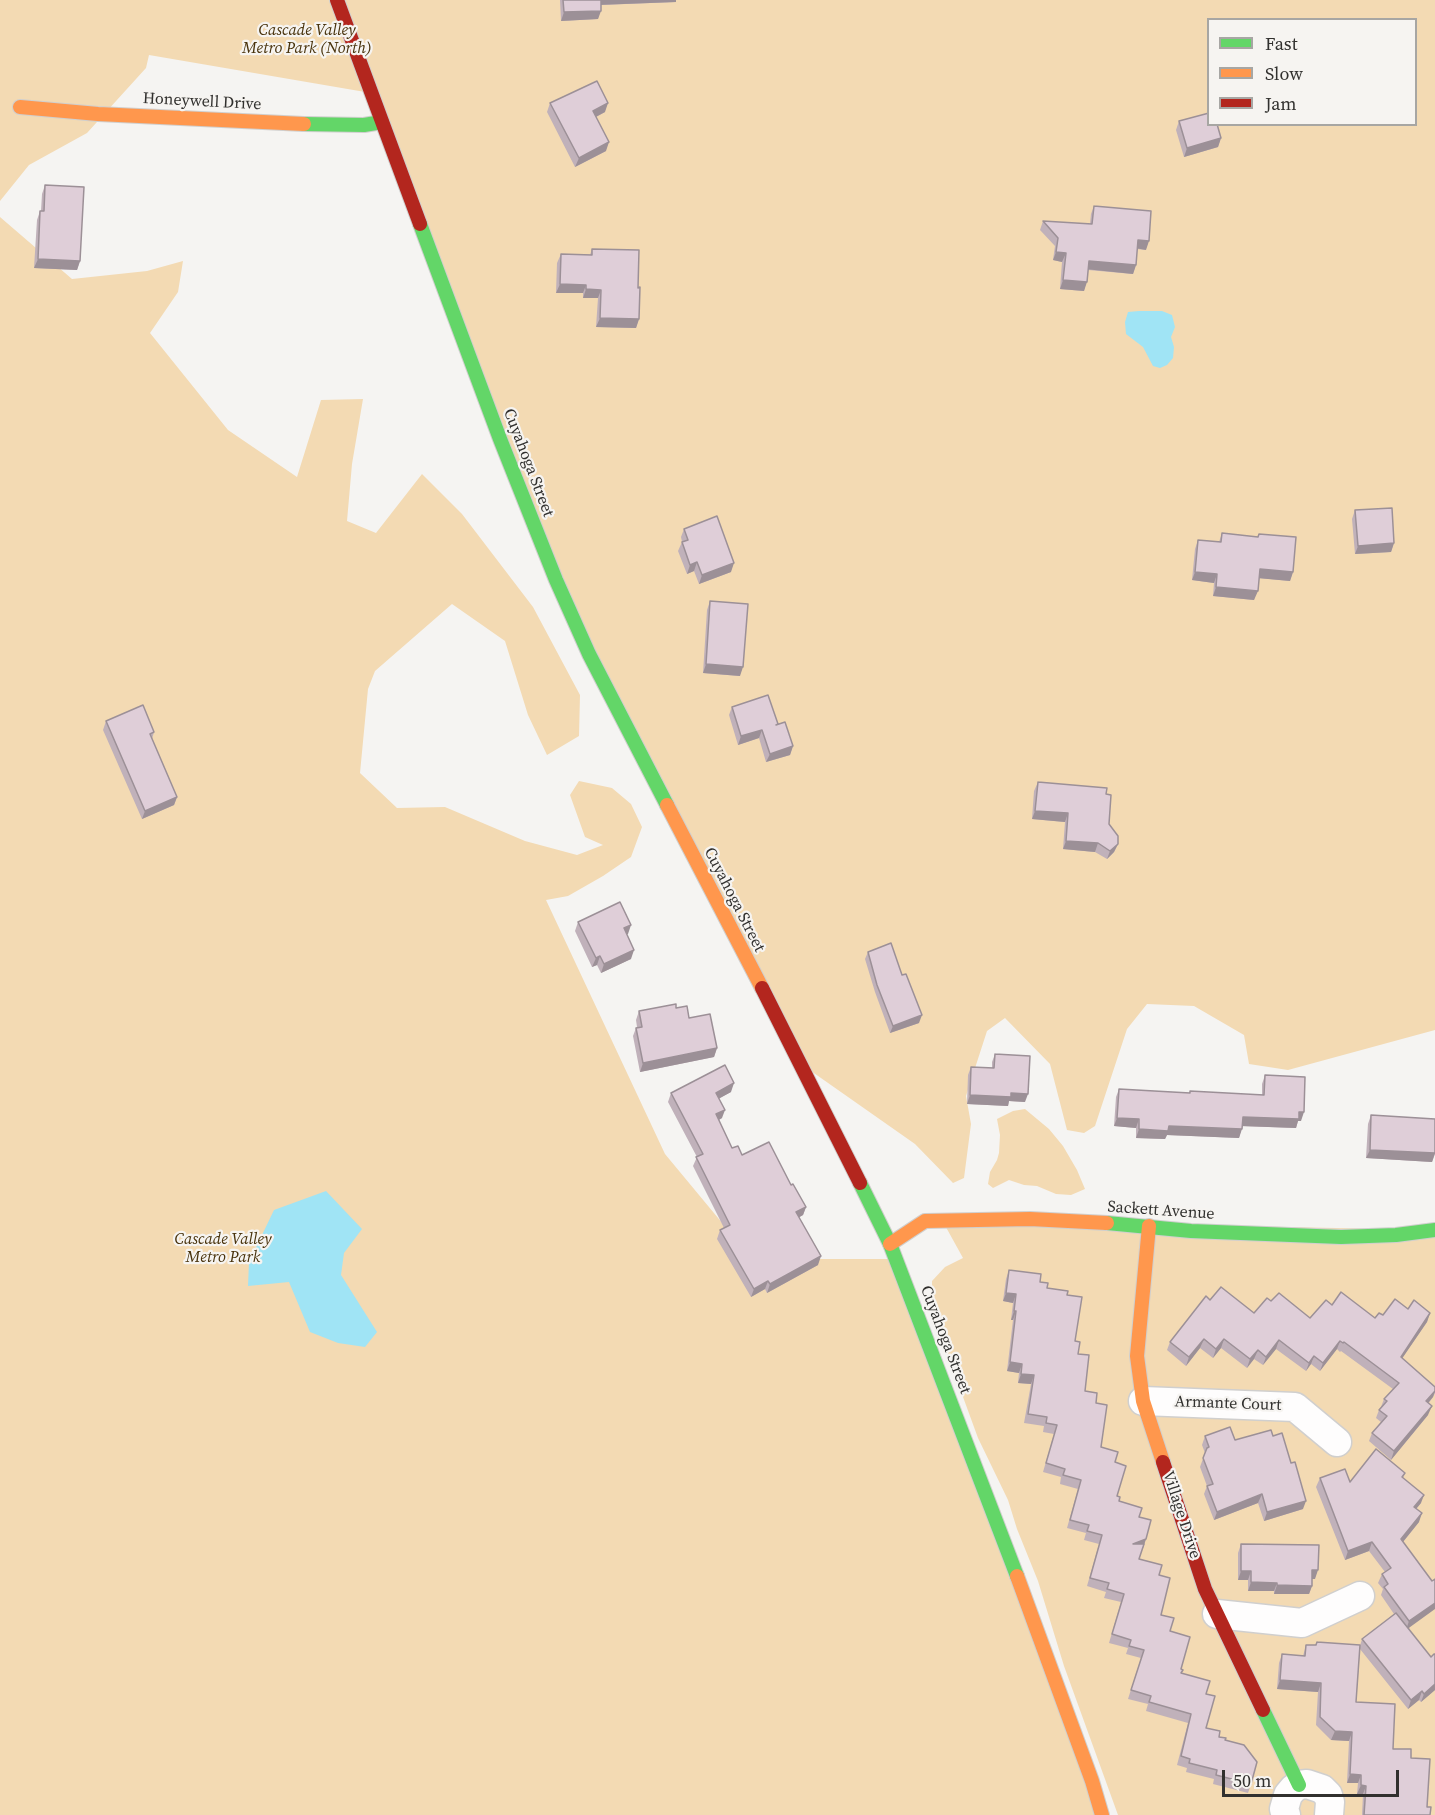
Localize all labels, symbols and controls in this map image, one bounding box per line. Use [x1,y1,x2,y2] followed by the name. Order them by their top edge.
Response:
[1207,18,1417,126] legend
[242,21,372,59] park label: Cascade Valley Metro Park (North)
[1265,31,1298,56] text: Fast
[1265,61,1303,86] text: Slow
[142,89,262,115] street label: Honeywell Drive
[1265,91,1297,116] text: Jam
[498,406,558,520] street label: Cuyahoga Street
[699,845,769,955] street label: Cuyahoga Street
[1107,1198,1215,1224] street label: Sackett Avenue
[174,1230,272,1268] park label: Cascade Valley Metro Park
[915,1283,975,1397] street label: Cuyahoga Street
[1174,1393,1282,1415] street label: Armante Court
[1158,1469,1204,1561] street label: Village Drive
[1225,1758,1402,1796] scale bar
[1233,1768,1271,1793] text: 50 m

